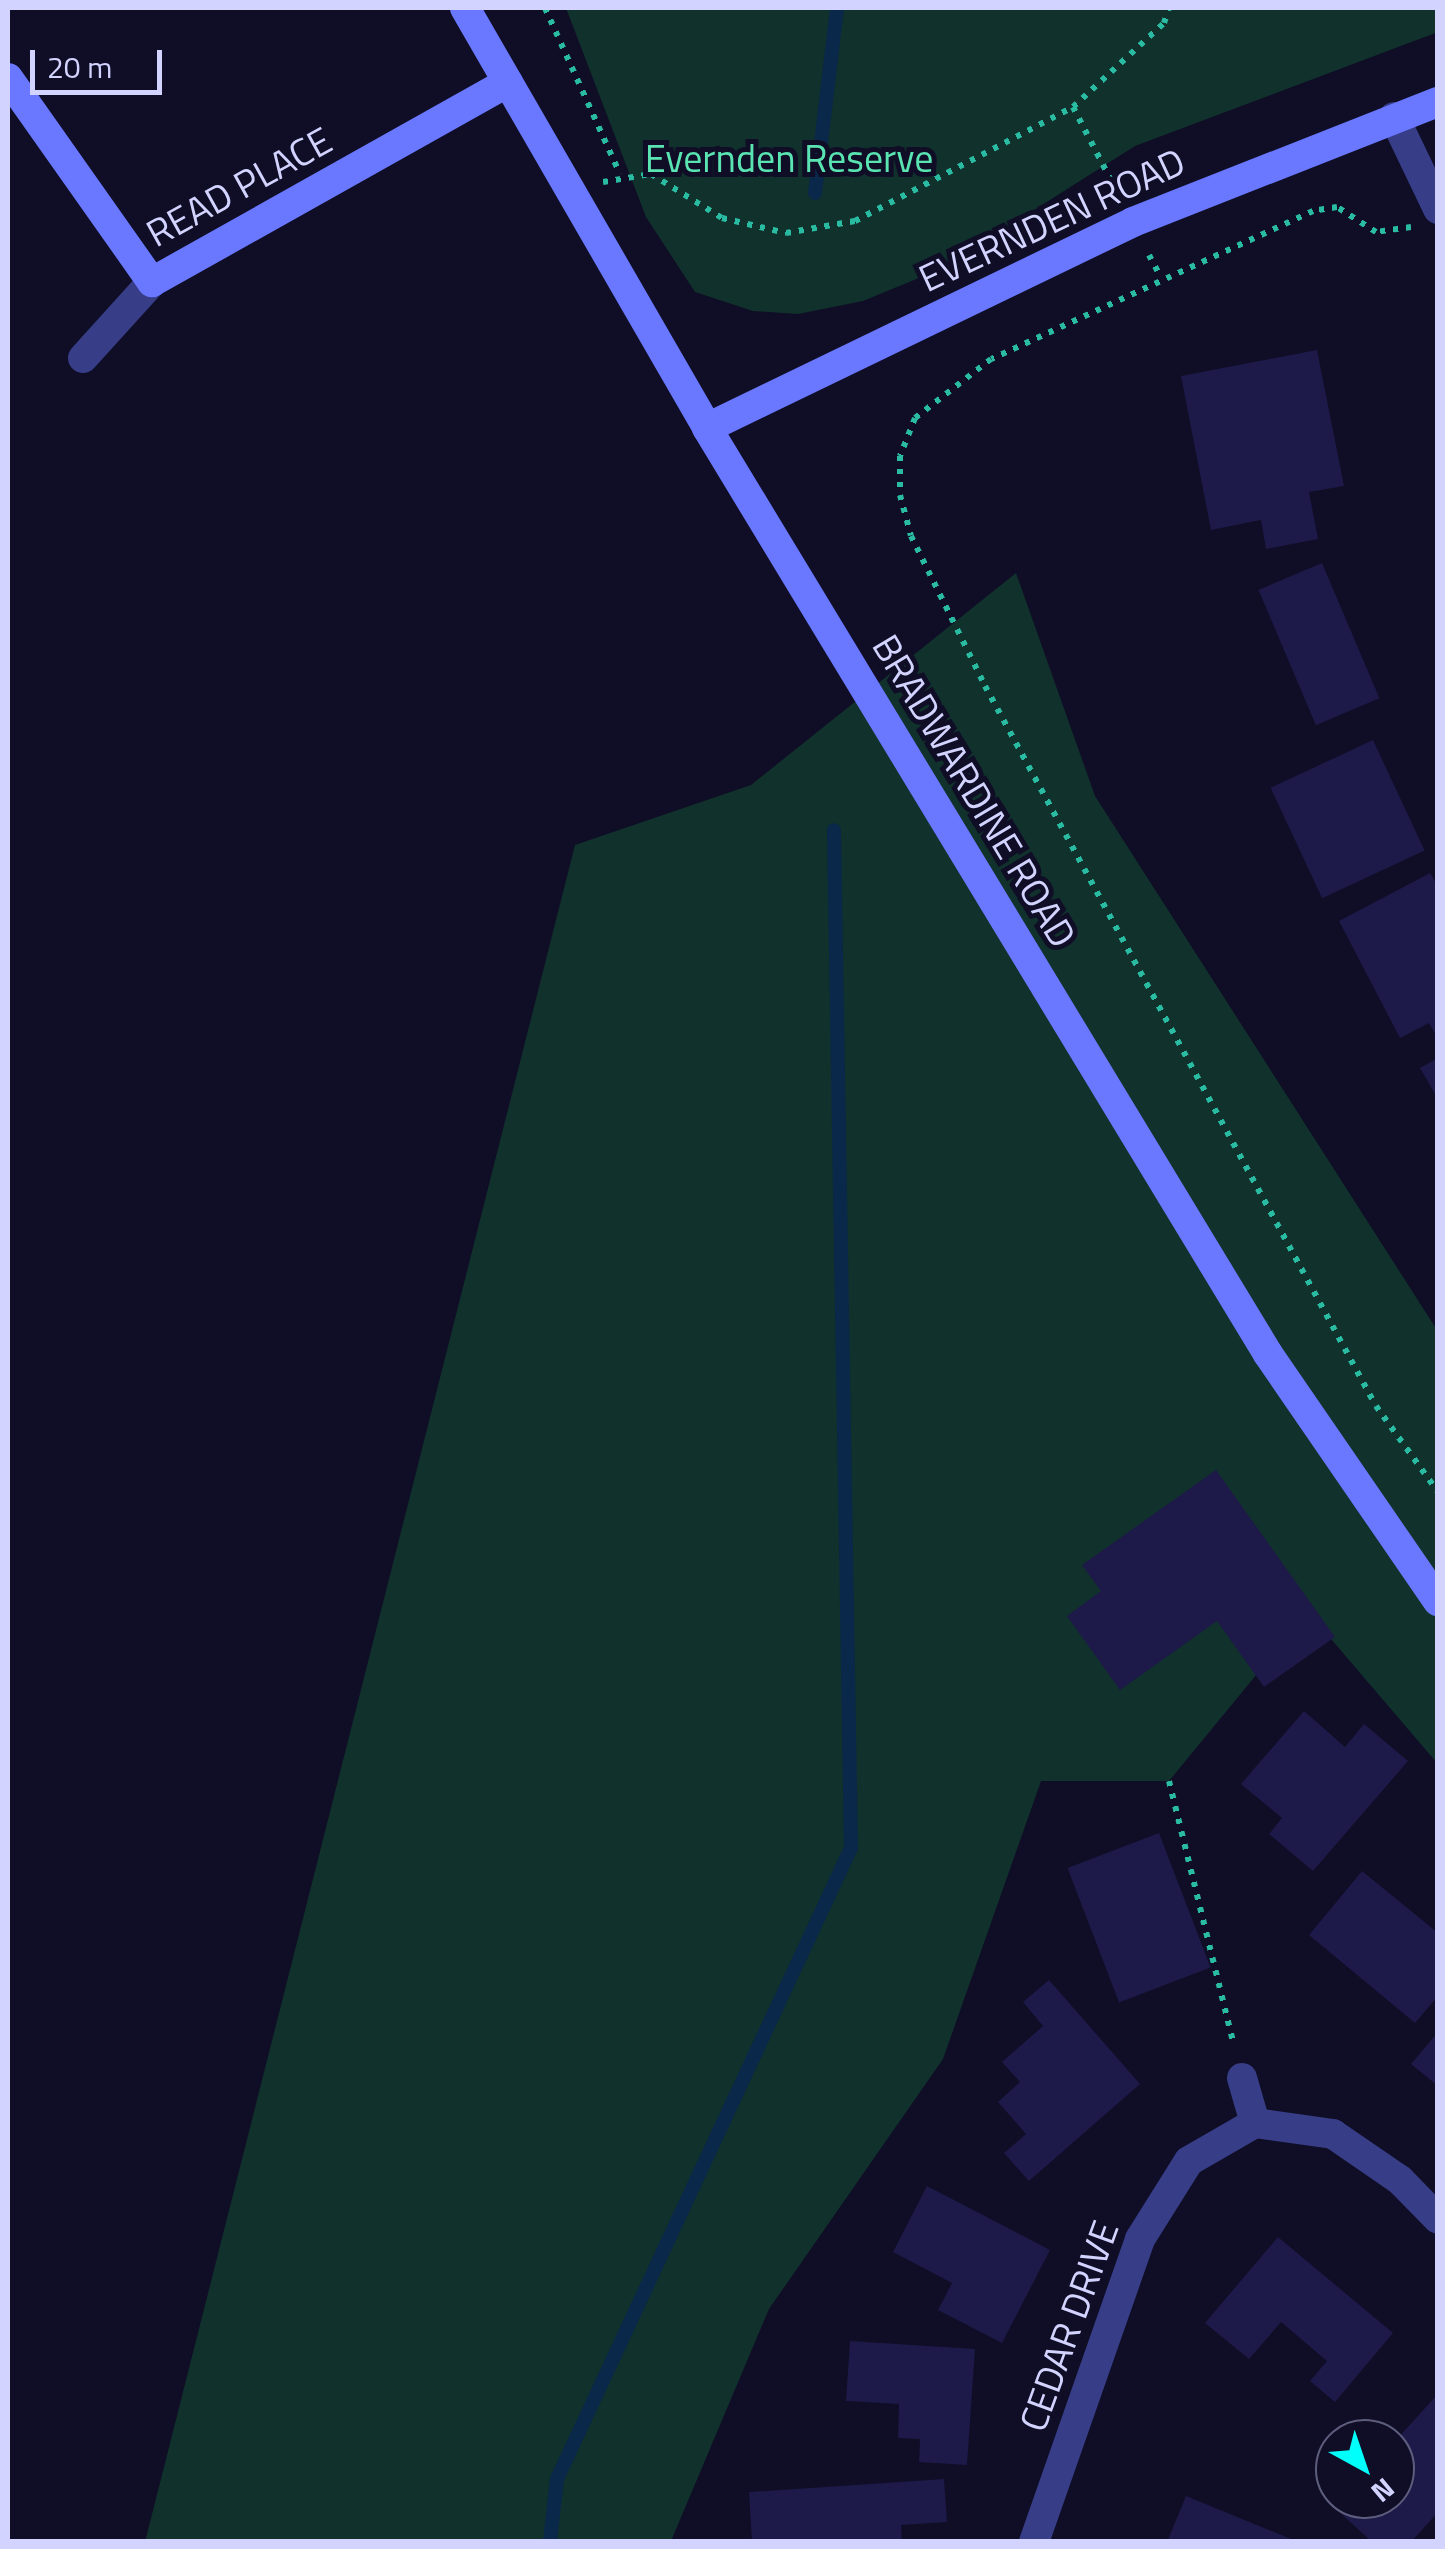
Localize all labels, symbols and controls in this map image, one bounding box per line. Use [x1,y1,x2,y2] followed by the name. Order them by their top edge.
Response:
[35,30,168,92] scale bar
[47,44,112,90] text: 20 m
[138,117,340,257] street label: READ PLACE
[645,136,933,182] park label: Evernden Reserve
[912,138,1192,302] street label: EVERNDEN ROAD
[863,626,1085,956] street label: BRADWARDINE ROAD
[1010,2215,1128,2437] street label: CEDAR DRIVE
[1315,2419,1415,2519] north arrow
[1362,2468,1405,2514] text: N

